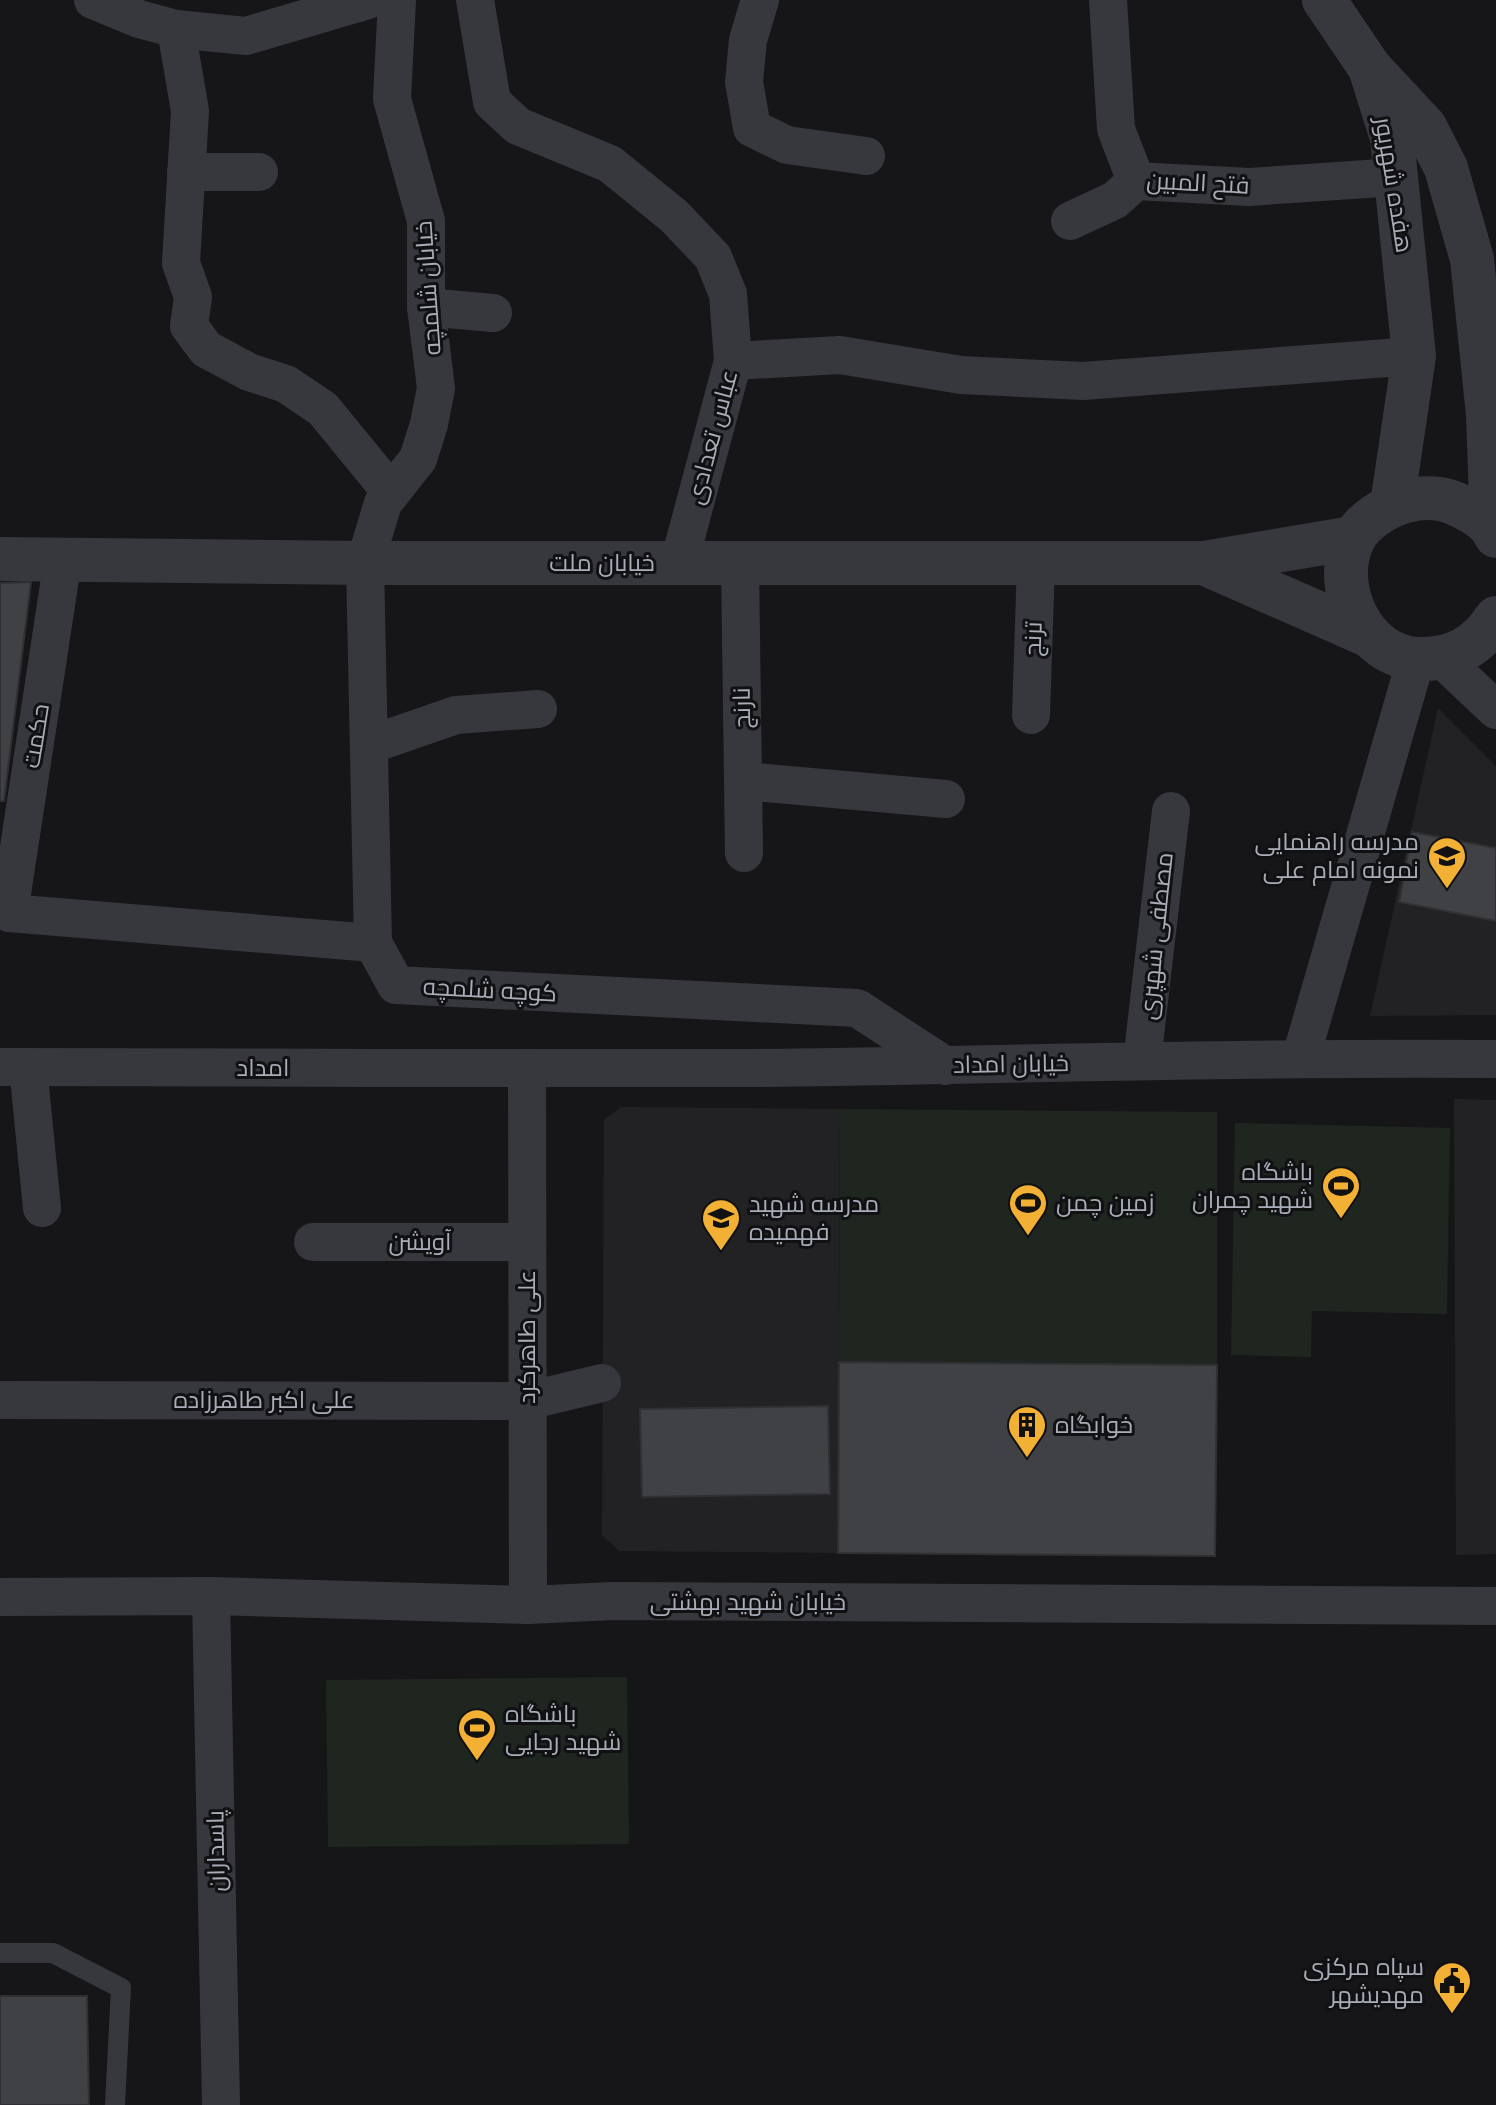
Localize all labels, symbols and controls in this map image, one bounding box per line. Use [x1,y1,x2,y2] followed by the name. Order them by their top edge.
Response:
[1369,113,1419,255] street label: هفده شهریور
[1146,166,1250,202] street label: فتح المبین
[409,220,449,356] street label: خیابان شلمچه
[681,367,743,507] street label: عباس تعدادی
[549,549,655,577] street label: خیابان ملت
[1018,620,1050,657] street label: ترنج
[728,687,758,729] street label: نارنج
[17,702,55,770] street label: حکمت
[1255,828,1419,886] place label: مدرسه راهنمایی نمونه امام علی
[1426,835,1468,890] school or university icon: مدرسه راهنمایی نمونه امام علی
[1133,851,1181,1021] street label: مصطفی شهپری
[422,973,558,1009] street label: کوچه شلمچه
[953,1049,1069,1079] street label: خیابان امداد
[237,1054,289,1082] street label: امداد
[1192,1158,1313,1216] place label: باشگاه شهید چمران
[1320,1165,1362,1220] sports icon: باشگاه شهید چمران
[1007,1182,1049,1237] sports icon: زمین چمن
[1056,1189,1154,1219] place label: زمین چمن
[749,1190,879,1246] place label: مدرسه شهید فهمیده
[700,1197,742,1252] school or university icon: مدرسه شهید فهمیده
[389,1228,452,1256] street label: آویشن
[513,1270,541,1404] street label: علی طاهرکرد
[174,1386,354,1414] street label: علی اکبر طاهرزاده
[1006,1404,1048,1459] building icon: خوابگاه
[1055,1411,1133,1439] place label: خوابگاه
[650,1588,846,1616] street label: خیابان شهید بهشتی
[505,1700,621,1756] place label: باشگاه شهید رجایی
[456,1707,498,1762] sports icon: باشگاه شهید رجایی
[201,1809,233,1892] street label: پاسداران
[1303,1953,1424,2009] place label: سپاه مرکزی مهدیشهر
[1431,1960,1473,2015] public building icon: سپاه مرکزی مهدیشهر

